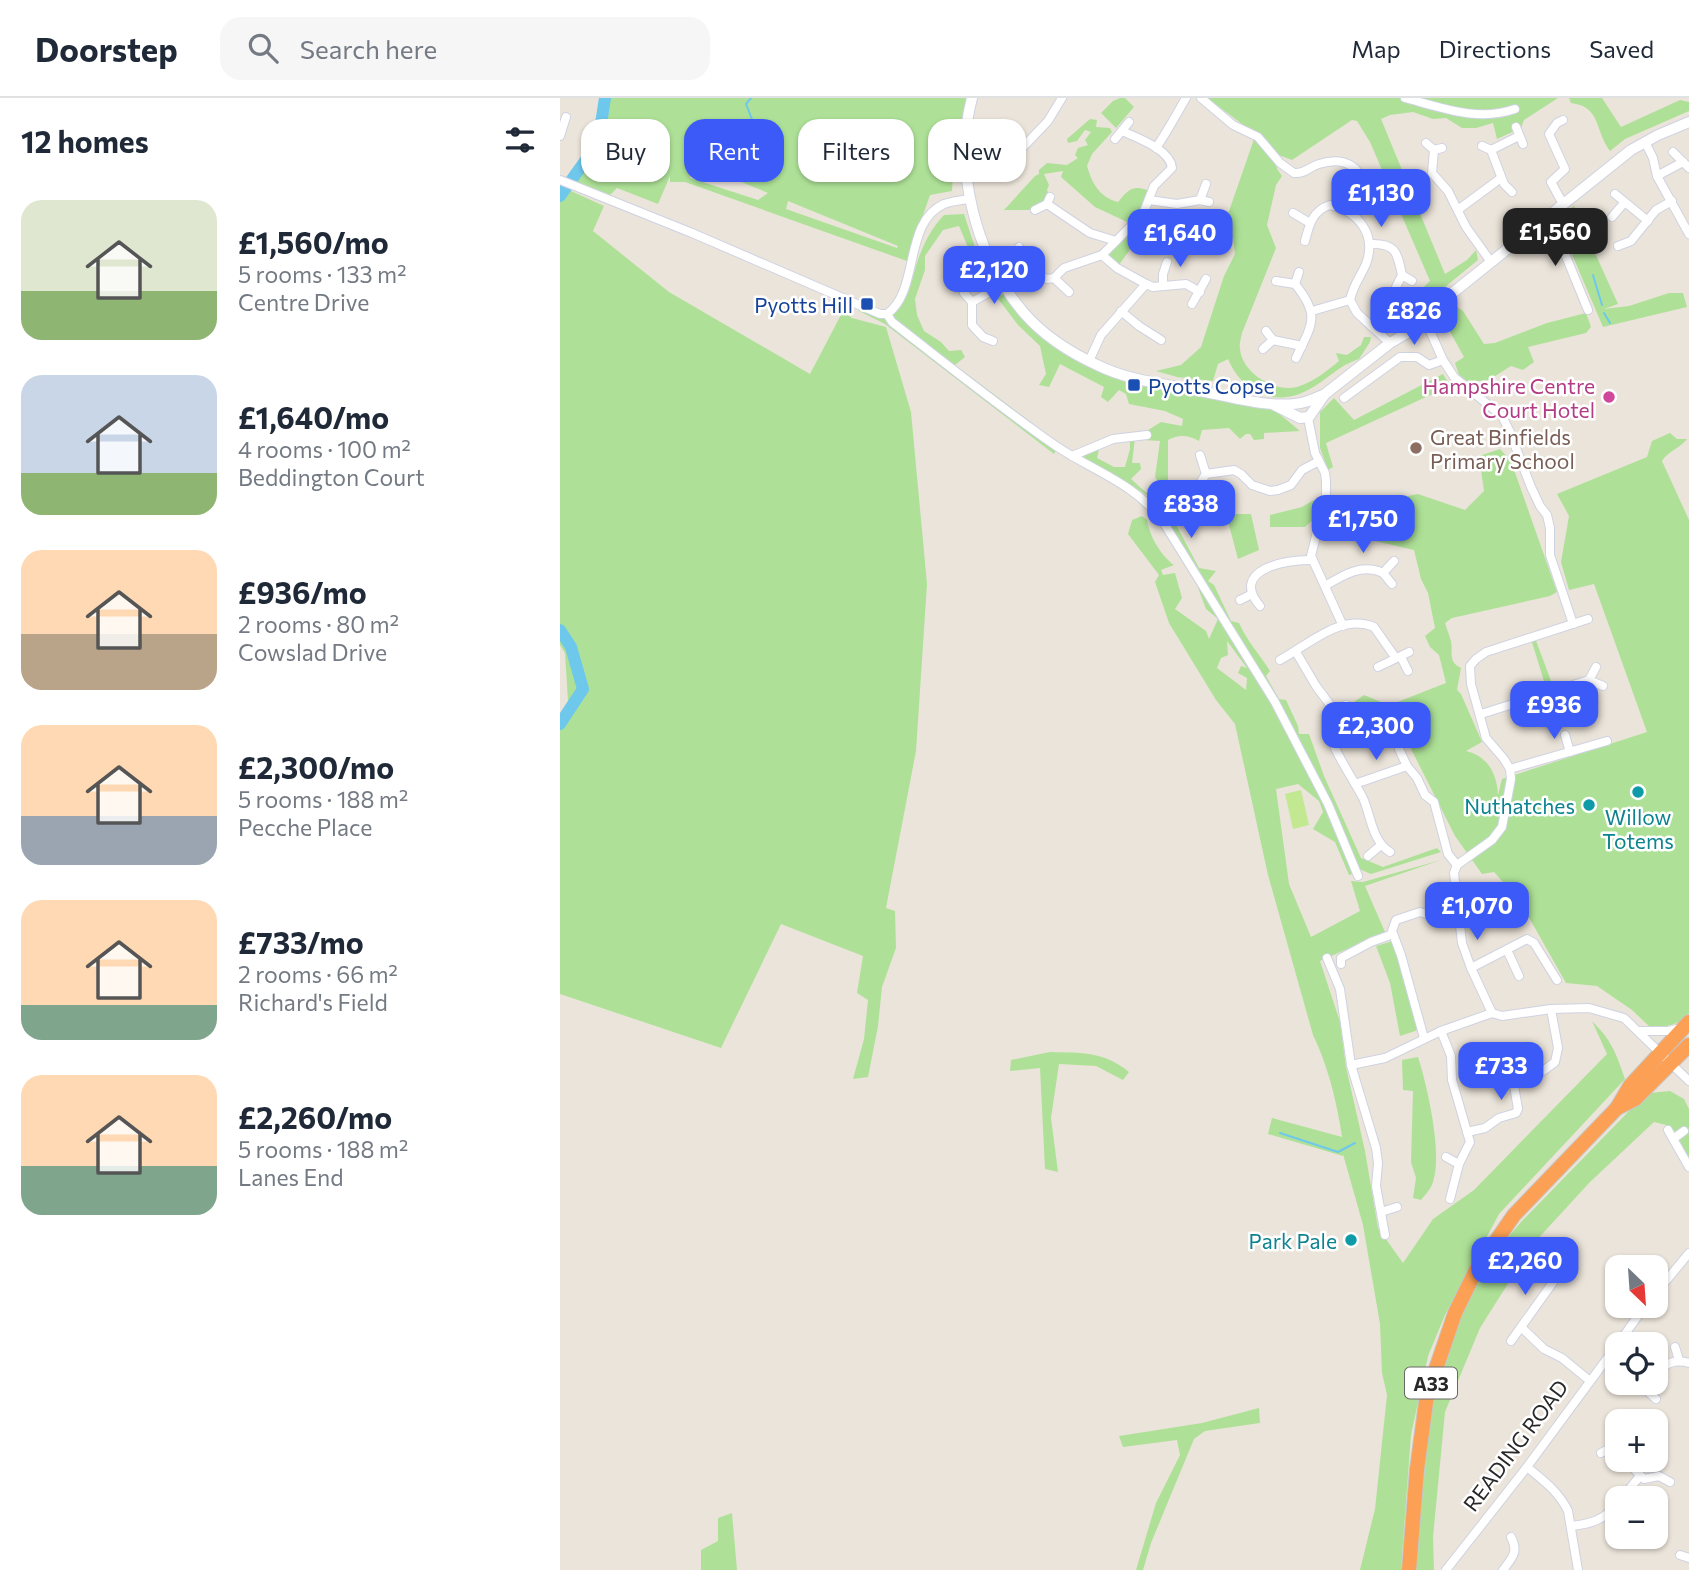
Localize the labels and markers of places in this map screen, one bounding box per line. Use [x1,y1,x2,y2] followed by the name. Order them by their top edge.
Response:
[1324,170,1438,229] pin: £1,130
[1498,208,1612,268] pin: £1,560
[1123,209,1237,269] pin: £1,640
[937,246,1051,306] pin: £2,120
[1373,288,1455,347] pin: £826
[754,292,853,317] place label: Pyotts Hill
[859,296,875,312] marker: Pyotts Hill
[1148,373,1275,398] place label: Pyotts Copse
[1422,373,1595,422] place label: Hampshire Centre Court Hotel
[1126,377,1142,393] marker: Pyotts Copse
[1601,389,1617,405] marker: Hampshire Centre Court Hotel
[1430,424,1575,473] place label: Great Binfields Primary School
[1408,440,1424,456] marker: Great Binfields Primary School
[1150,480,1232,540] pin: £838
[1306,496,1420,555] pin: £1,750
[1513,682,1595,741] pin: £936
[1319,702,1433,762] pin: £2,300
[1630,784,1646,800] marker: Willow Totems
[1464,793,1575,818] place label: Nuthatches
[1581,797,1597,813] marker: Nuthatches
[1602,804,1674,853] place label: Willow Totems
[1420,882,1534,942] pin: £1,070
[1460,1042,1542,1102] pin: £733
[1248,1228,1337,1253] place label: Park Pale
[1343,1232,1359,1248] marker: Park Pale
[1468,1238,1582,1297] pin: £2,260

